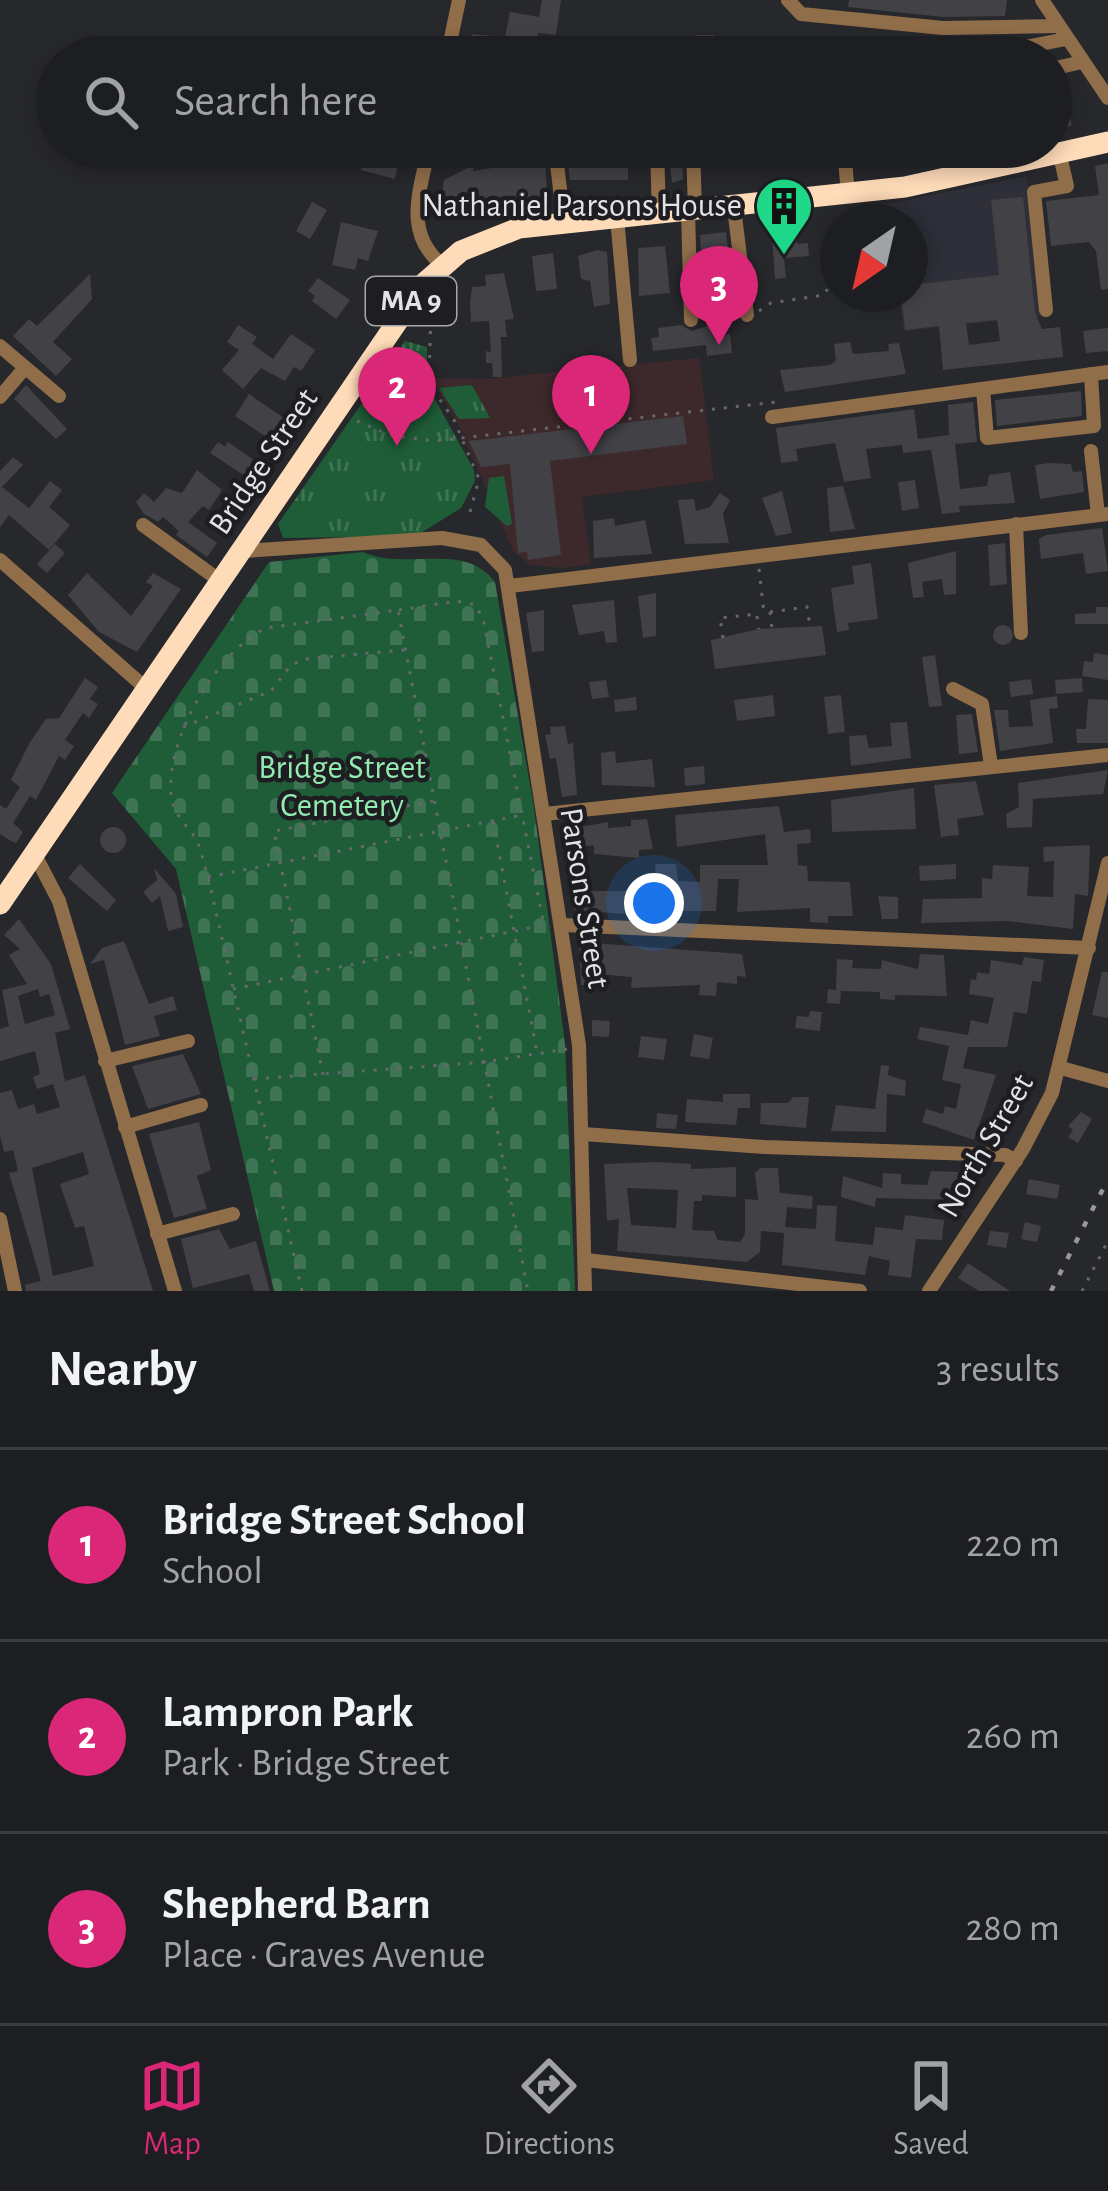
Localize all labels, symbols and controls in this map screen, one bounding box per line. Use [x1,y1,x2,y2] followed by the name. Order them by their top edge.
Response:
[36,36,1072,168] search box
[78,69,144,135] icon: search
[174,79,377,124] text: Search here
[753,175,815,257] building icon: Nathaniel Parsons House
[421,190,742,223] place label: Nathaniel Parsons House
[820,204,928,312] north arrow
[680,246,758,345] pin: 3
[366,277,456,325] road number: MA 9
[358,347,436,446] pin: 2
[552,355,630,454] pin: 1
[203,383,325,541] street label: Bridge Street
[258,752,426,823] park label: Bridge Street Cemetery
[553,805,615,991] street label: Parsons Street
[624,873,684,933] your location
[932,1068,1040,1223] street label: North Street
[48,1344,197,1395] text: Nearby
[936,1350,1060,1389] text: 3 results
[162,1498,526,1543] text: Bridge Street School
[80,1525,94,1564] text: 1
[966,1525,1060,1564] text: 220 m
[162,1552,263,1591] text: School
[162,1690,413,1735] text: Lampron Park
[78,1717,96,1756] text: 2
[966,1717,1060,1756] text: 260 m
[162,1744,449,1783] text: Park · Bridge Street
[162,1882,431,1927] text: Shepherd Barn
[79,1909,95,1948] text: 3
[966,1909,1060,1948] text: 280 m
[162,1936,486,1975] text: Place · Graves Avenue
[139,2053,205,2165] tab: Map
[483,2053,615,2165] tab: Directions
[893,2053,969,2165] tab: Saved

